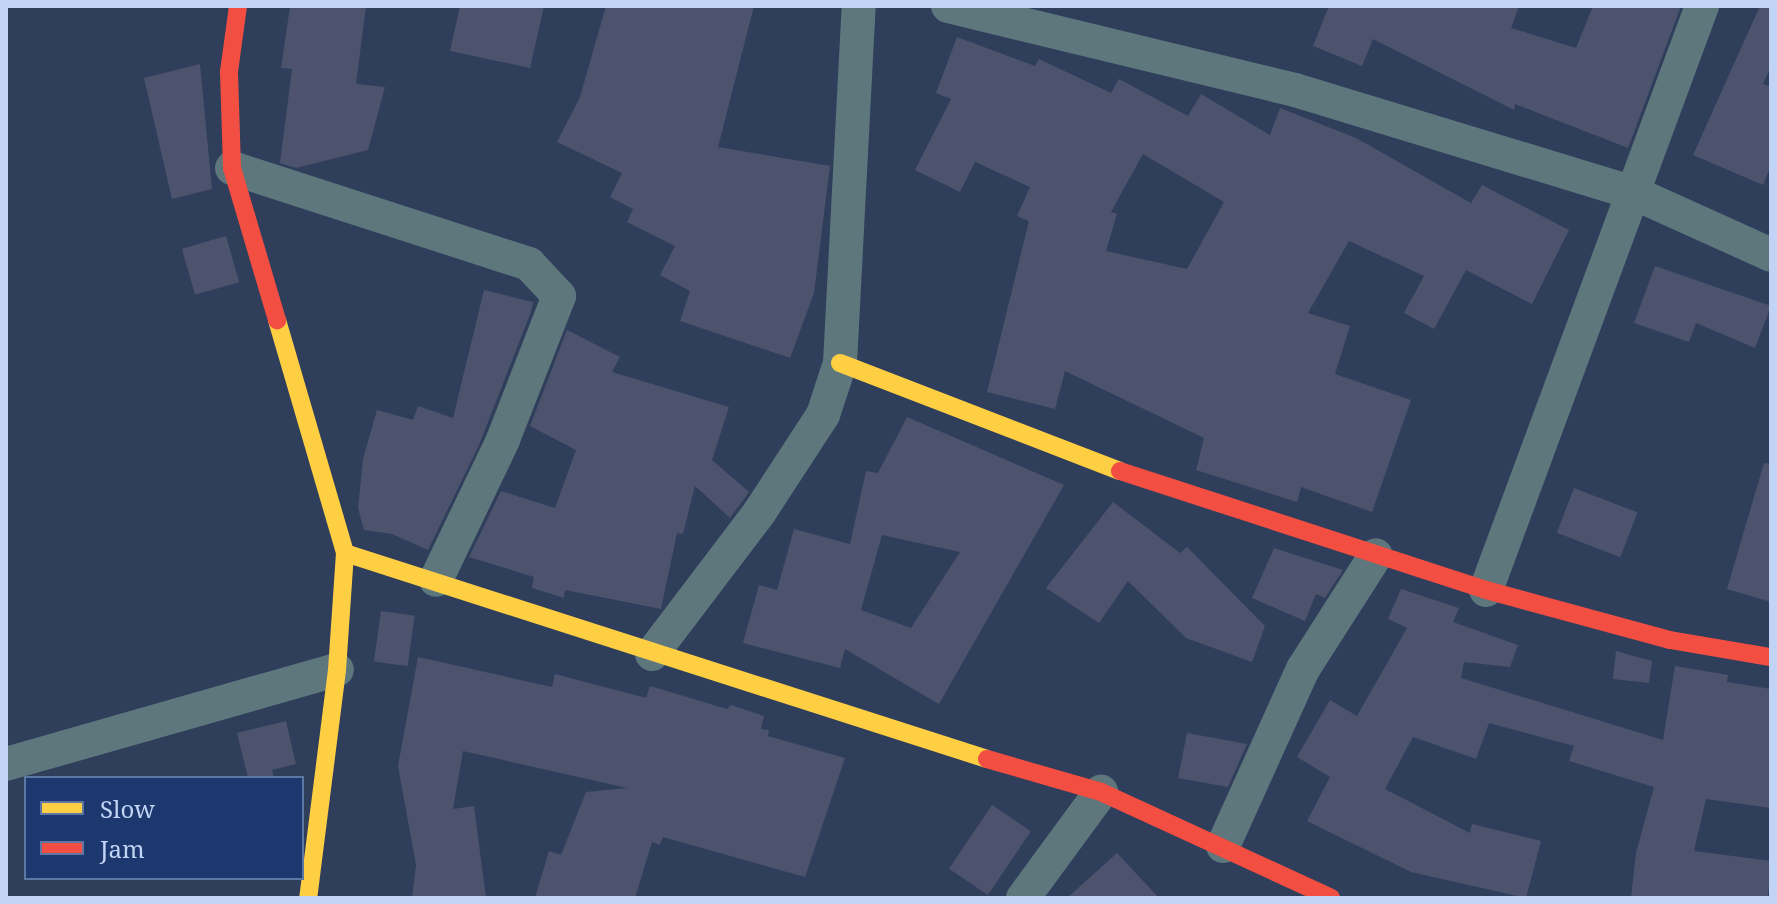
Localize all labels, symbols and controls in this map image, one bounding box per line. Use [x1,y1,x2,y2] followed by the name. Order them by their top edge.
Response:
[24,776,304,880] legend
[100,792,155,825] text: Slow
[100,832,145,865] text: Jam

